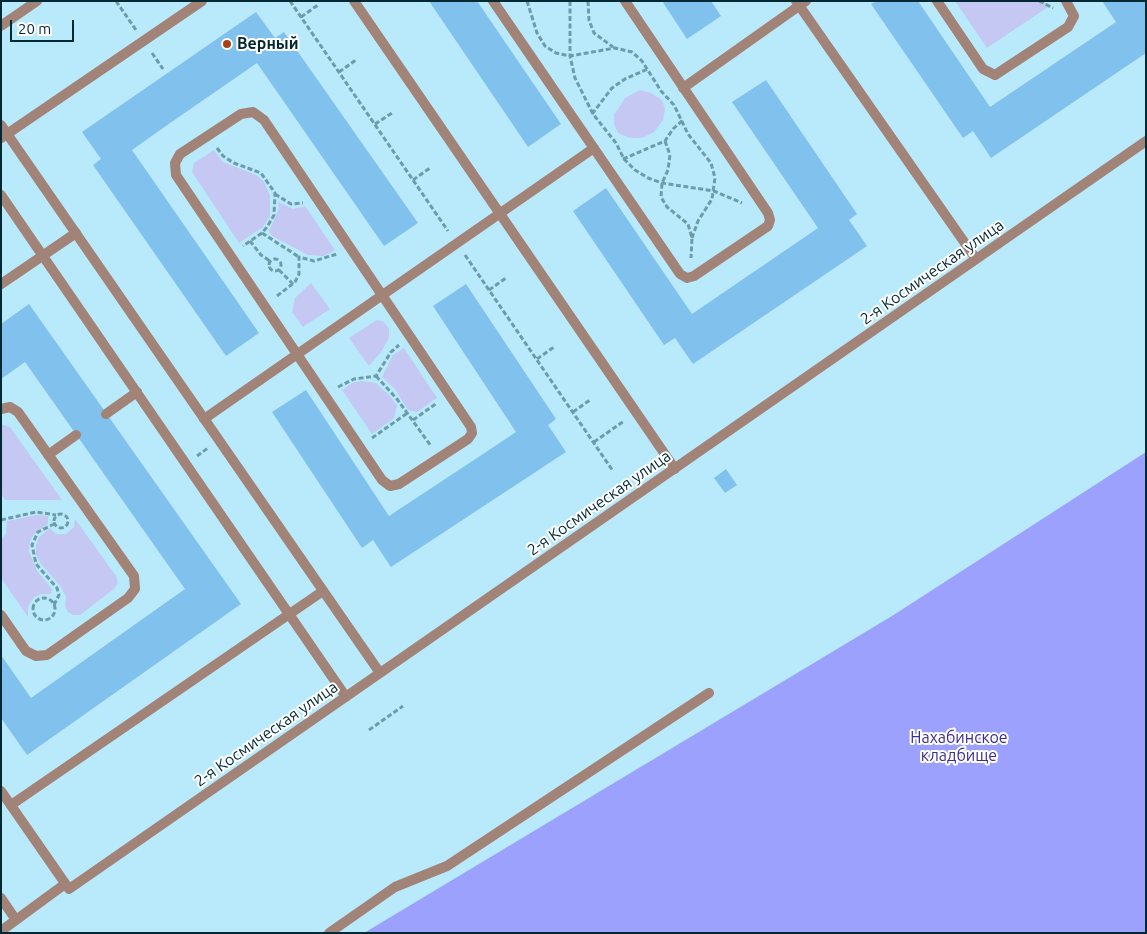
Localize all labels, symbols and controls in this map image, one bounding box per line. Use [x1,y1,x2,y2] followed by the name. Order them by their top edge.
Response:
[12,10,76,42] scale bar
[18,20,51,37] text: 20 m
[237,34,299,54] place label: Верный
[221,38,233,50] marker: Верный
[857,215,1007,329] street label: 2-я Космическая улица
[524,446,674,560] street label: 2-я Космическая улица
[191,677,341,791] street label: 2-я Космическая улица
[910,728,1008,766] park label: Нахабинское кладбище

